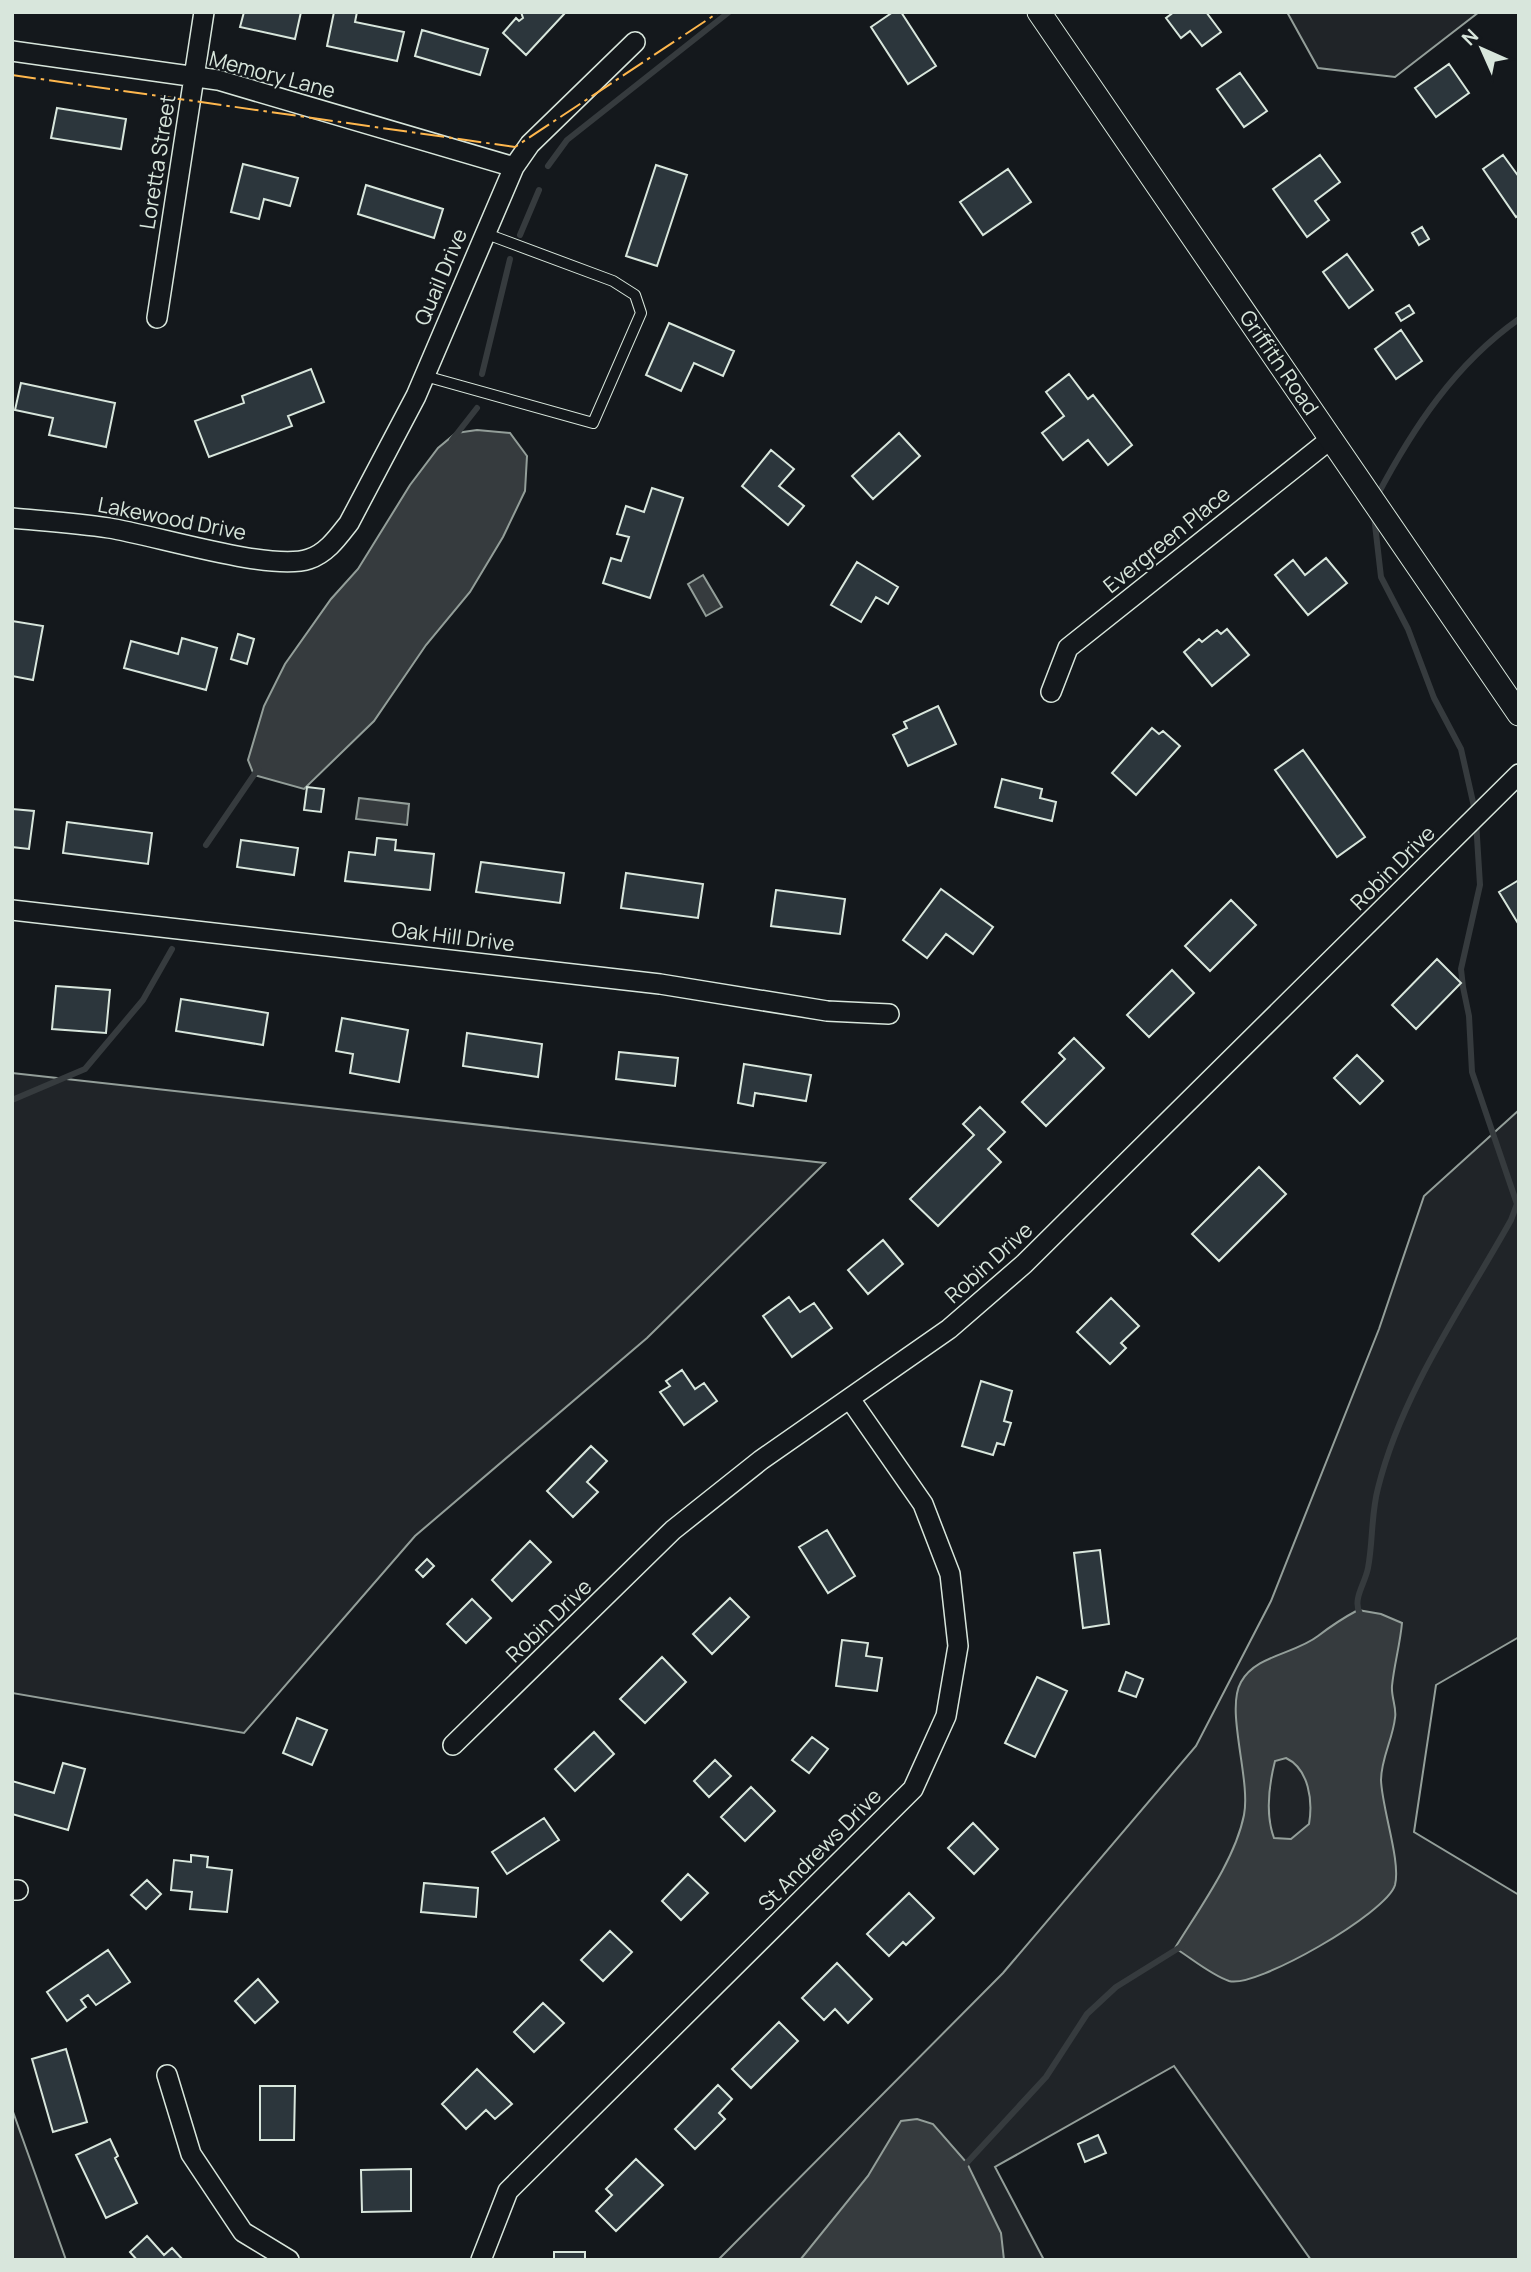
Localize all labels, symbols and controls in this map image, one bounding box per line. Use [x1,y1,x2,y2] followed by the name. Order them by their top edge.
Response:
[1447,14,1517,84] north arrow
[1456,23,1484,51] text: N
[206,44,338,104] street label: Memory Lane
[133,93,181,231] street label: Loretta Street
[407,224,473,329] street label: Quail Drive
[1234,304,1326,420] street label: Griffith Road
[1097,480,1235,599] street label: Evergreen Place
[96,490,249,546] street label: Lakewood Drive
[1344,819,1441,916] street label: Robin Drive
[390,915,516,957] street label: Oak Hill Drive
[939,1215,1038,1309] street label: Robin Drive
[499,1572,597,1668] street label: Robin Drive
[752,1782,887,1917] street label: St Andrews Drive

